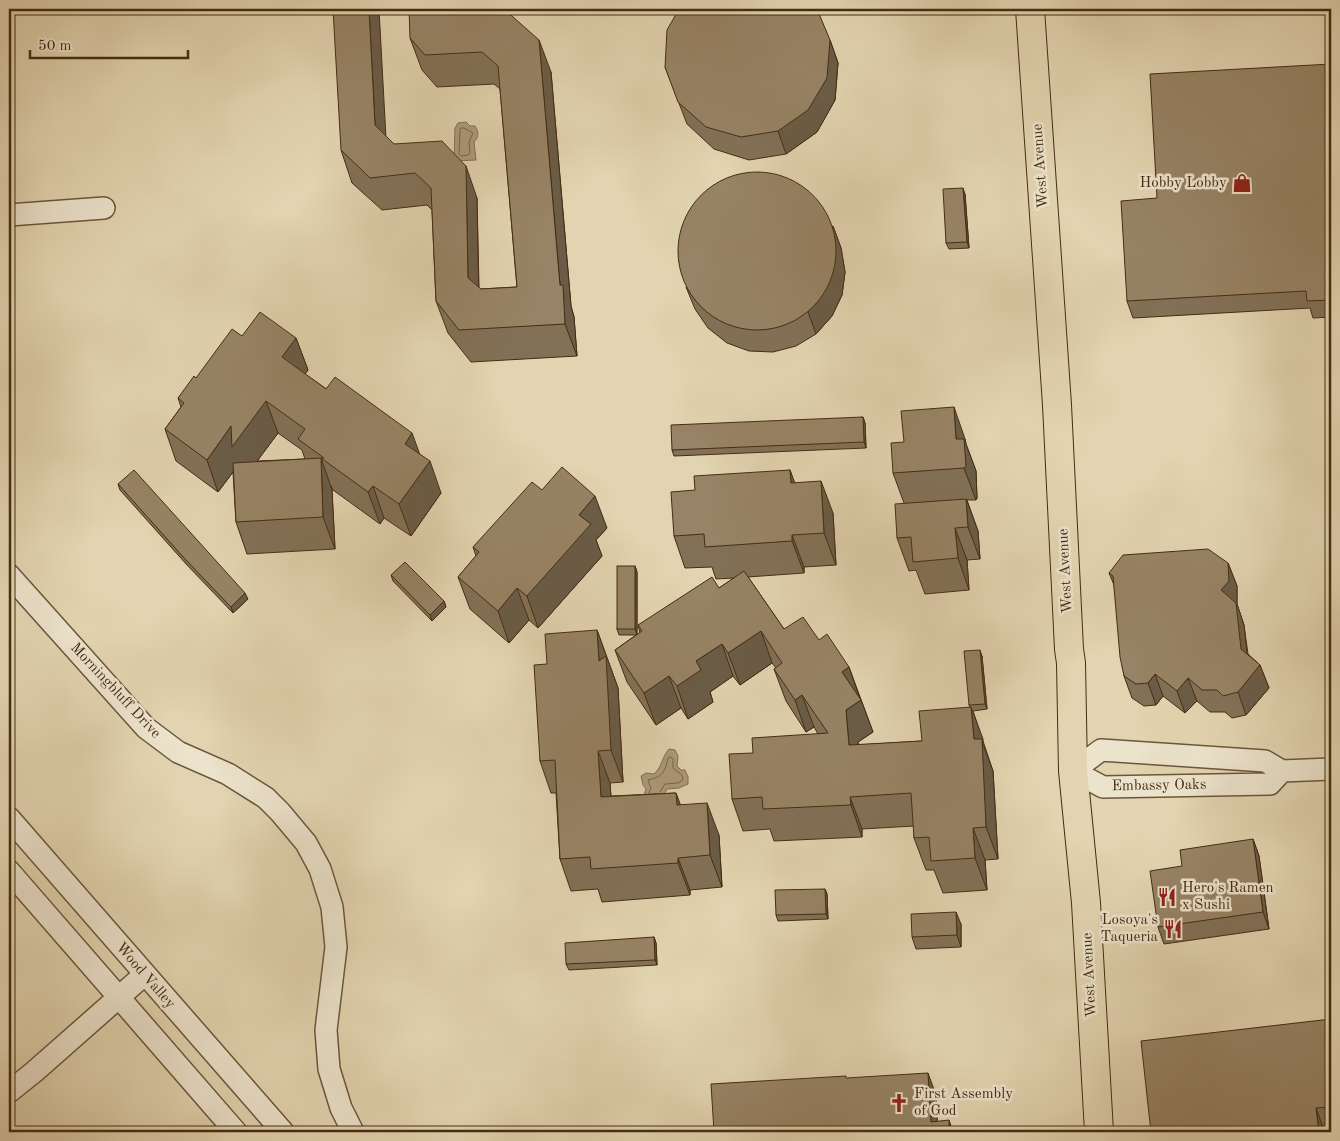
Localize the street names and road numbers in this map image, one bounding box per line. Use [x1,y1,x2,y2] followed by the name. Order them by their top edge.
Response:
[1031,123,1051,209] street label: West Avenue
[1056,528,1076,614] street label: West Avenue
[67,640,163,742] street label: Morningbluff Drive
[1112,778,1206,794] street label: Embassy Oaks
[1080,932,1100,1018] street label: West Avenue
[112,940,178,1012] street label: Wood Valley

